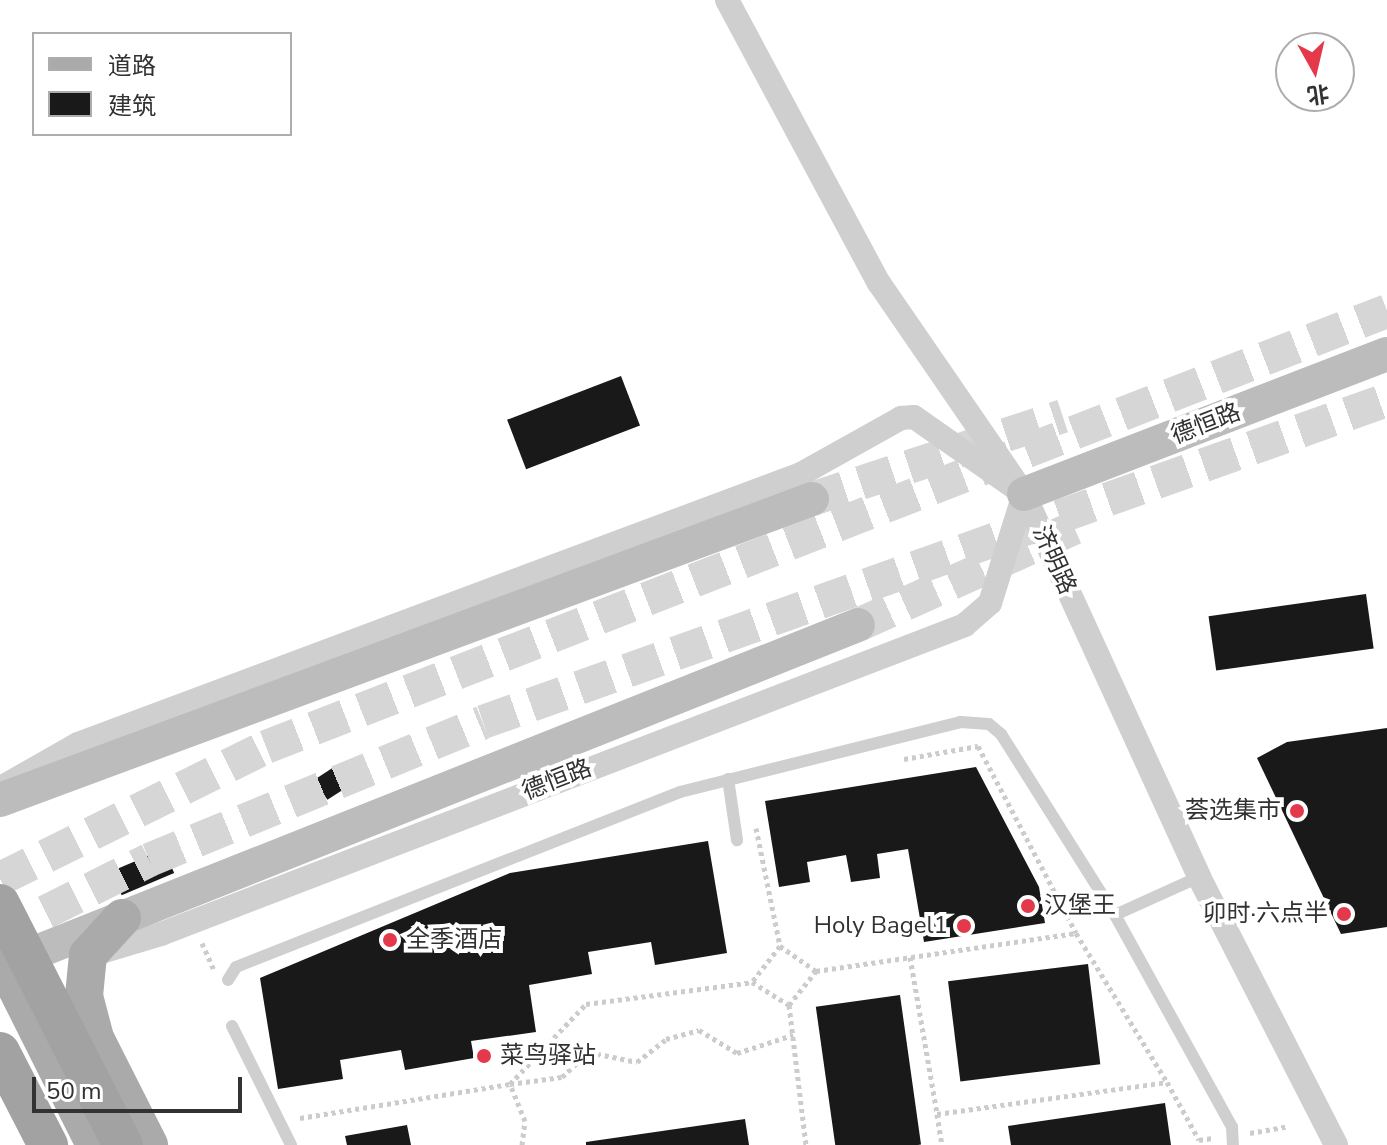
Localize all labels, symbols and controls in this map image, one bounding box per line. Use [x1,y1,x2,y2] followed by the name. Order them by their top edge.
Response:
[32,32,292,136] legend
[1275,32,1355,112] north arrow
[108,50,156,82] text: 道路
[1305,77,1331,110] text: 北
[108,90,156,122] text: 建筑
[1167,398,1245,450] street label: 德恒路
[1026,521,1082,599] street label: 济明路
[518,754,596,806] street label: 德恒路
[1185,797,1281,825] place label: 荟选集市
[1288,802,1306,820] marker: 荟选集市
[1044,892,1116,920] place label: 汉堡王
[1019,897,1037,915] marker: 汉堡王
[1203,900,1328,928] place label: 卯时·六点半
[1335,905,1353,923] marker: 卯时·六点半
[814,912,948,940] place label: Holy Bagel1
[955,917,973,935] marker: Holy Bagel1
[406,926,502,954] place label: 全季酒店
[381,931,399,949] marker: 全季酒店
[500,1042,596,1070] place label: 菜鸟驿站
[475,1047,493,1065] marker: 菜鸟驿站
[36,1061,246,1111] scale bar
[46,1075,102,1107] text: 50 m

